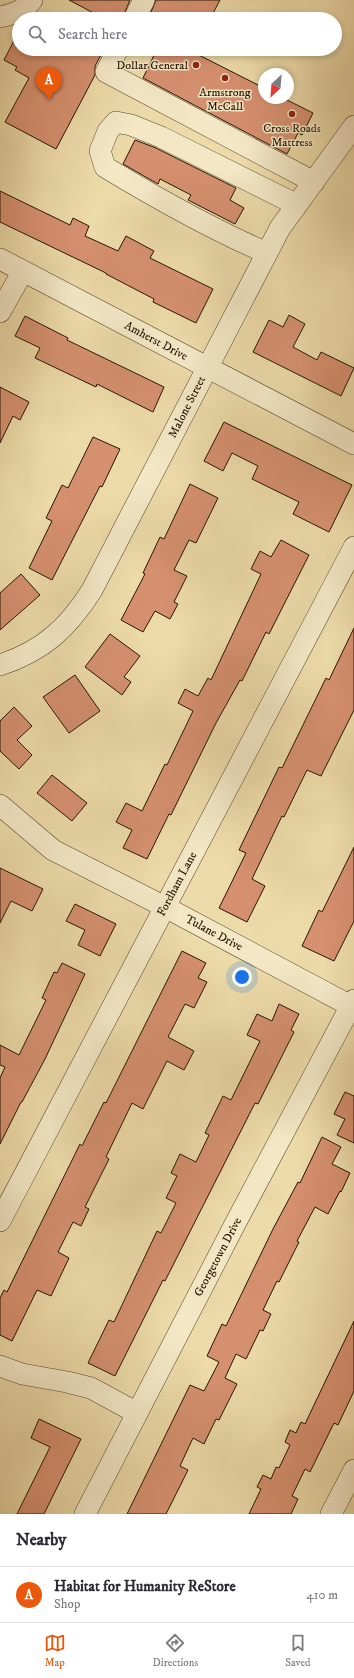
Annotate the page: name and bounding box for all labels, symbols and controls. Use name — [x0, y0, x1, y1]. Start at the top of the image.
search box — [12, 12, 342, 56]
icon: search — [26, 23, 48, 45]
text: Search here — [58, 25, 127, 44]
place label: Dollar General — [116, 58, 188, 73]
marker: Dollar General — [191, 60, 201, 70]
pin: A — [36, 67, 62, 100]
north arrow — [258, 68, 294, 104]
marker: Armstrong McCall — [220, 73, 230, 83]
place label: Armstrong McCall — [199, 85, 251, 114]
marker: Cross Roads Mattress — [287, 109, 297, 119]
place label: Cross Roads Mattress — [263, 121, 321, 150]
street label: Amherst Drive — [122, 318, 190, 364]
street label: Malone Street — [165, 373, 209, 441]
street label: Fordham Lane — [154, 849, 200, 919]
street label: Tulane Drive — [183, 912, 245, 954]
your location — [232, 967, 252, 987]
street label: Georgetown Drive — [191, 1215, 245, 1299]
text: Nearby — [16, 1529, 66, 1551]
text: Habitat for Humanity ReStore — [54, 1577, 236, 1596]
text: A — [25, 1587, 33, 1603]
text: 410 m — [306, 1587, 338, 1603]
text: Shop — [54, 1596, 80, 1612]
tab: Map — [44, 1632, 66, 1670]
tab: Directions — [153, 1632, 198, 1670]
tab: Saved — [285, 1632, 310, 1670]

